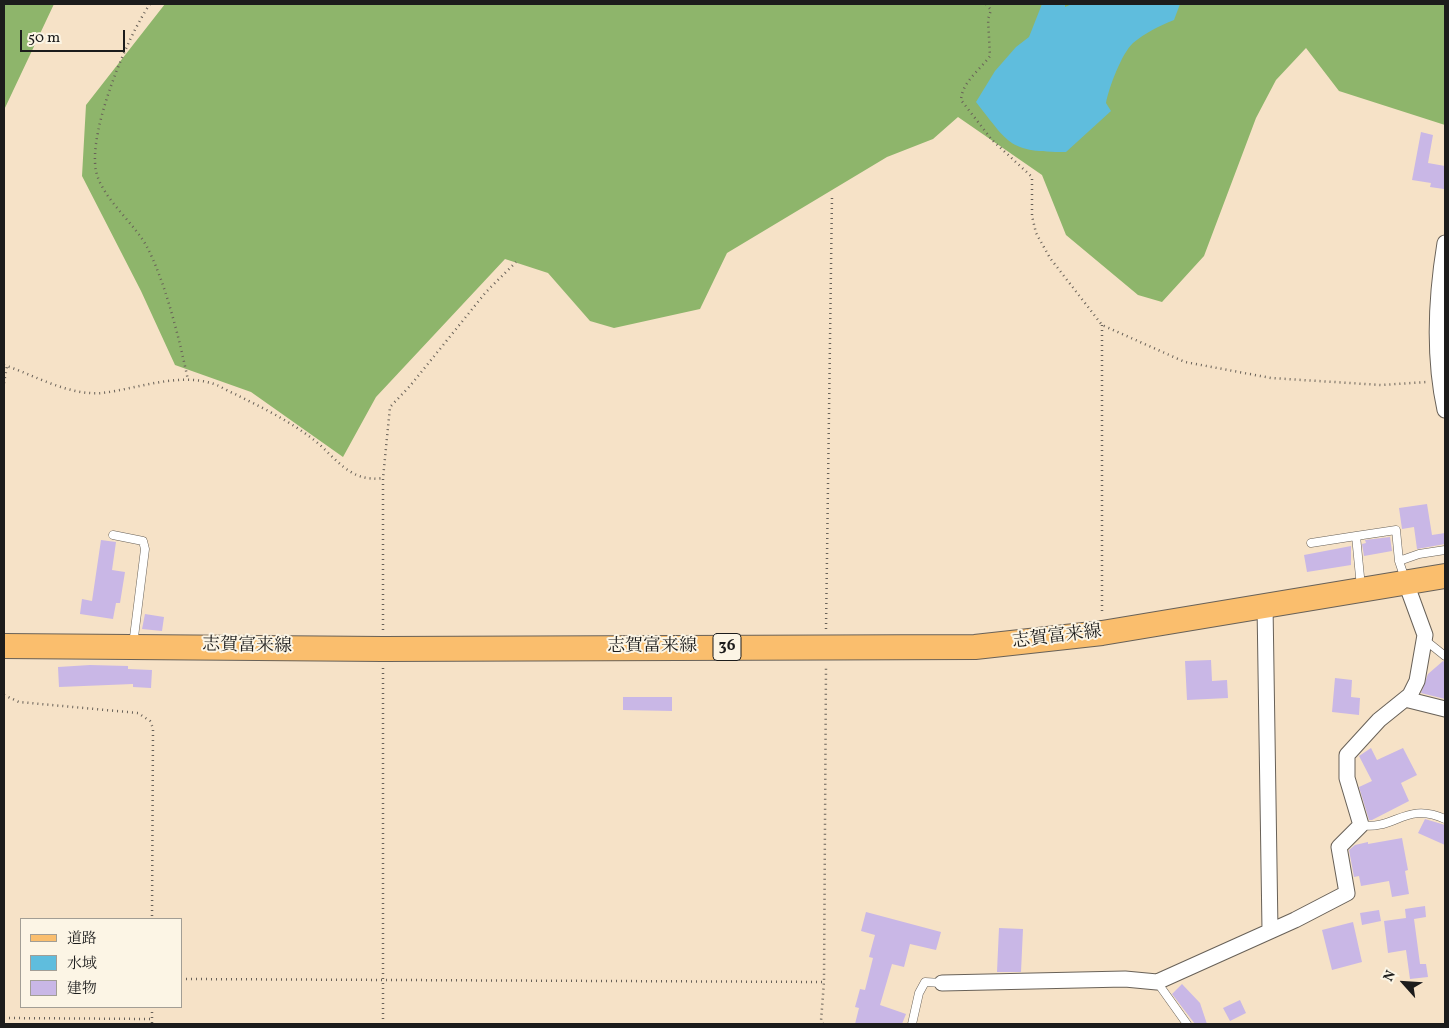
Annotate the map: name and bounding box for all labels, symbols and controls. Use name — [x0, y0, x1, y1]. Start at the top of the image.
scale bar — [22, 20, 128, 52]
text: 50 m — [28, 28, 60, 49]
street label: 志賀富来線 — [1011, 622, 1103, 654]
road number: 36 — [713, 634, 741, 660]
street label: 志賀富来線 — [202, 635, 292, 659]
street label: 志賀富来線 — [607, 637, 697, 659]
legend — [20, 918, 182, 1008]
text: 道路 — [67, 929, 97, 950]
text: 水域 — [67, 954, 97, 975]
north arrow — [1379, 958, 1429, 1008]
text: N — [1379, 967, 1401, 985]
text: 建物 — [67, 979, 97, 1000]

